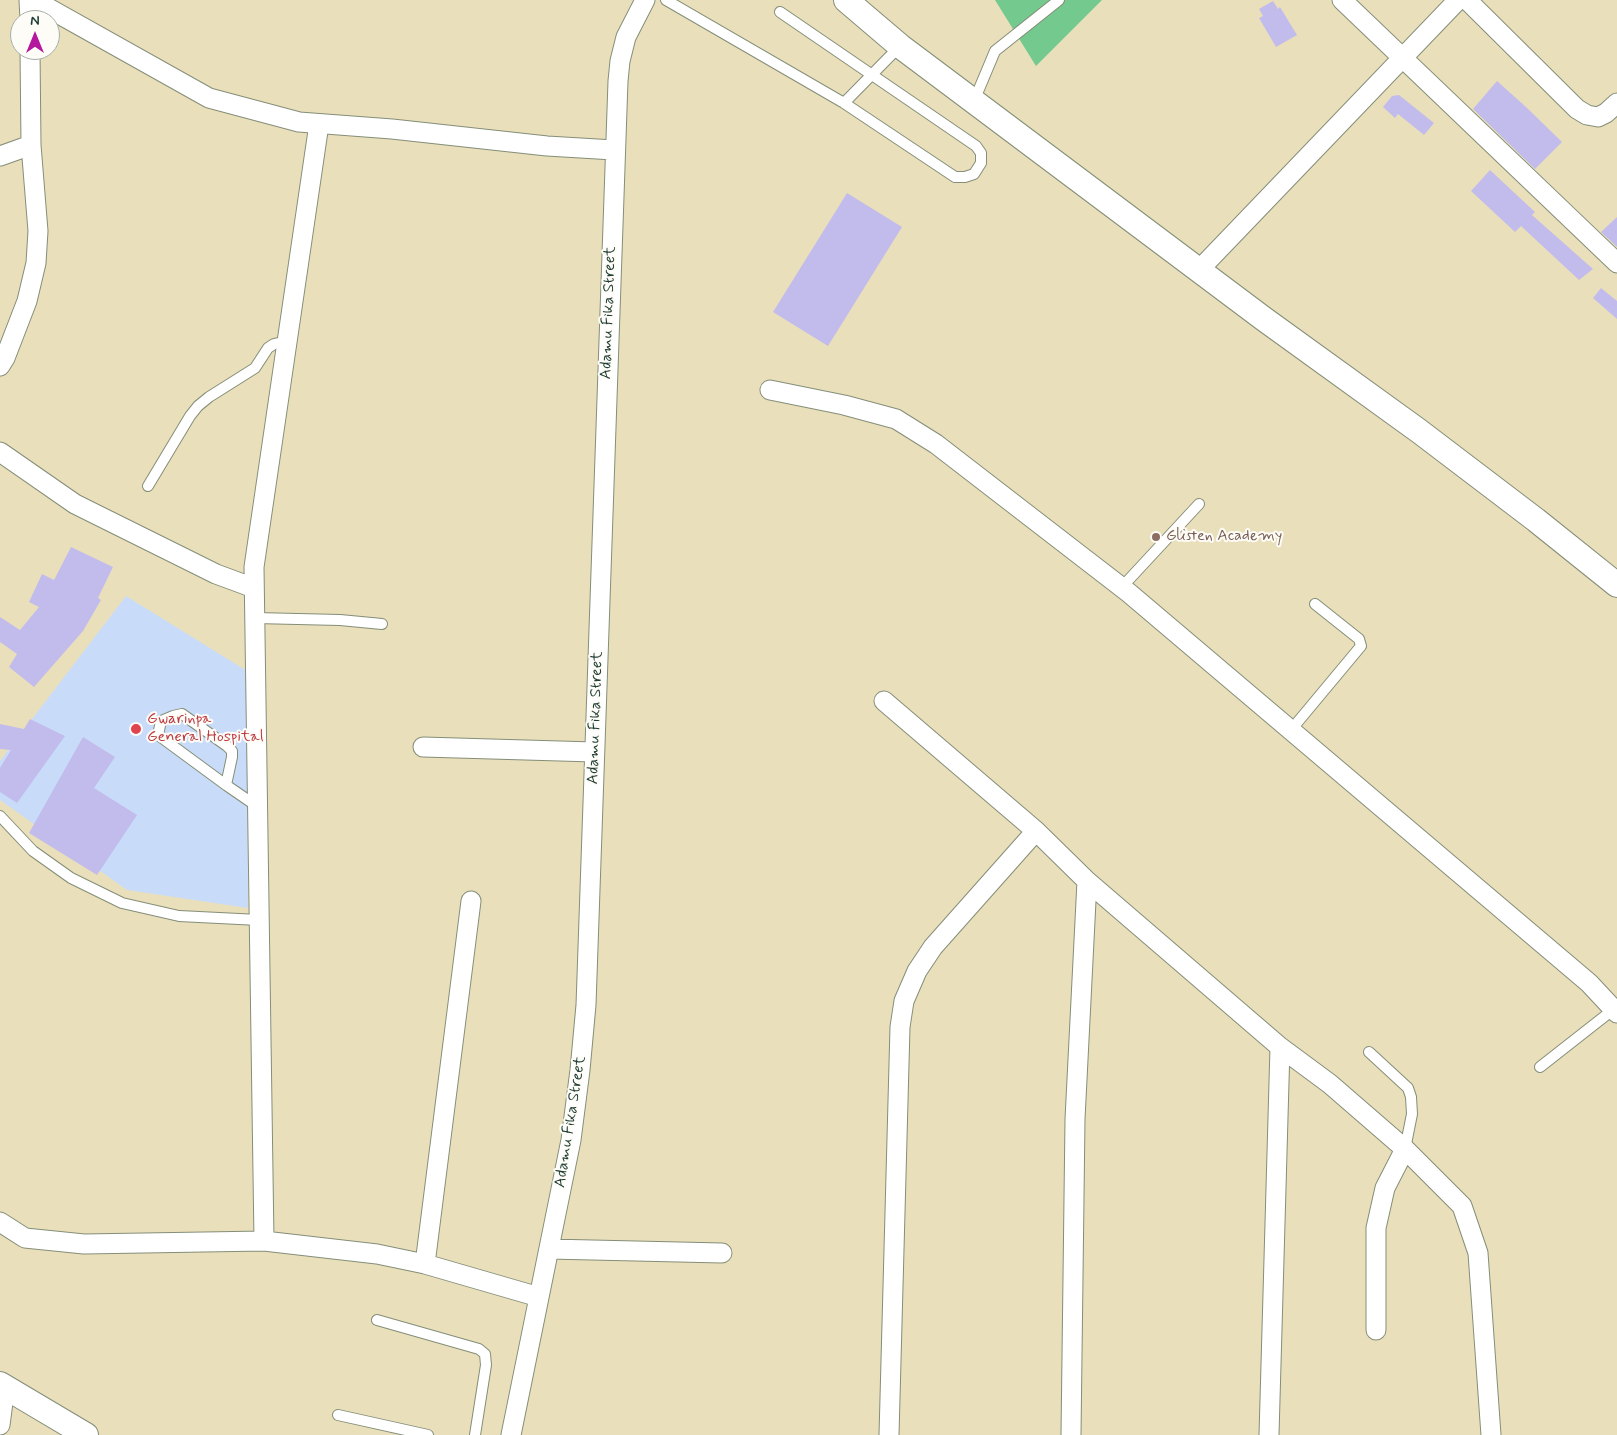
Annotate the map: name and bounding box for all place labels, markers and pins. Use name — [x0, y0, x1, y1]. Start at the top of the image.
place label: Glisten Academy — [1166, 527, 1282, 547]
marker: Glisten Academy — [1150, 531, 1162, 543]
place label: Gwarinpa General Hospital — [147, 710, 264, 748]
marker: Gwarinpa General Hospital — [129, 722, 143, 736]

